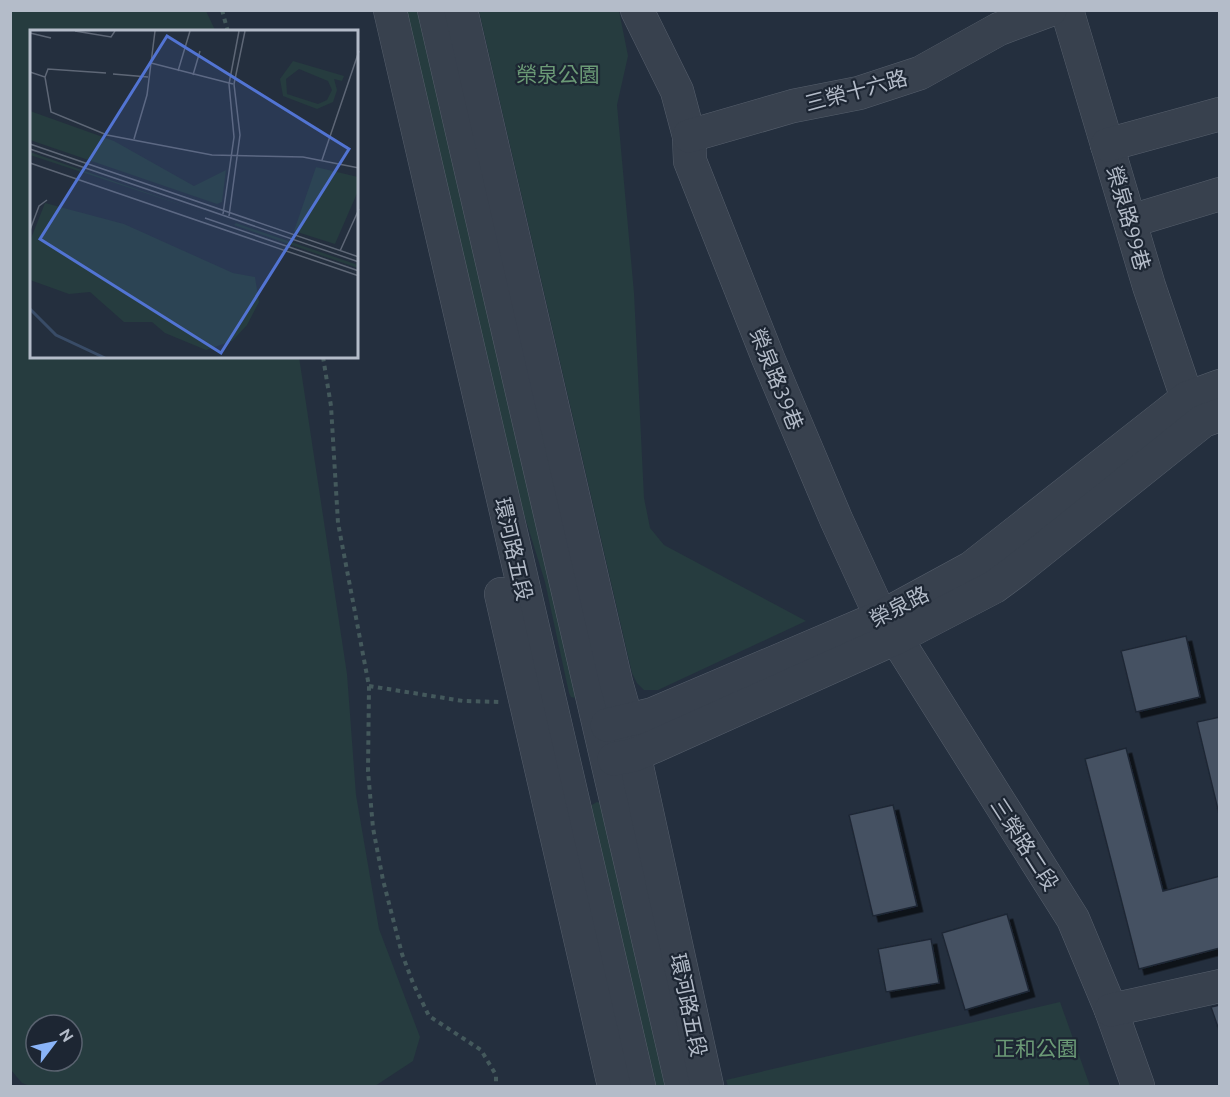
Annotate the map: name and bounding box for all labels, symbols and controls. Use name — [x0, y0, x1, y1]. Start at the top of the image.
inset map — [30, 30, 358, 358]
park label: 榮泉公園 — [516, 62, 600, 86]
street label: 三榮十六路 — [802, 65, 910, 115]
street label: 榮泉路99巷 — [1103, 163, 1155, 273]
street label: 榮泉路39巷 — [746, 325, 808, 433]
street label: 環河路五段 — [490, 495, 538, 603]
street label: 榮泉路 — [865, 581, 933, 631]
street label: 三榮路二段 — [986, 793, 1064, 895]
street label: 環河路五段 — [666, 951, 712, 1059]
north arrow — [24, 1013, 84, 1073]
text: N — [56, 1025, 78, 1045]
park label: 正和公園 — [994, 1036, 1078, 1060]

